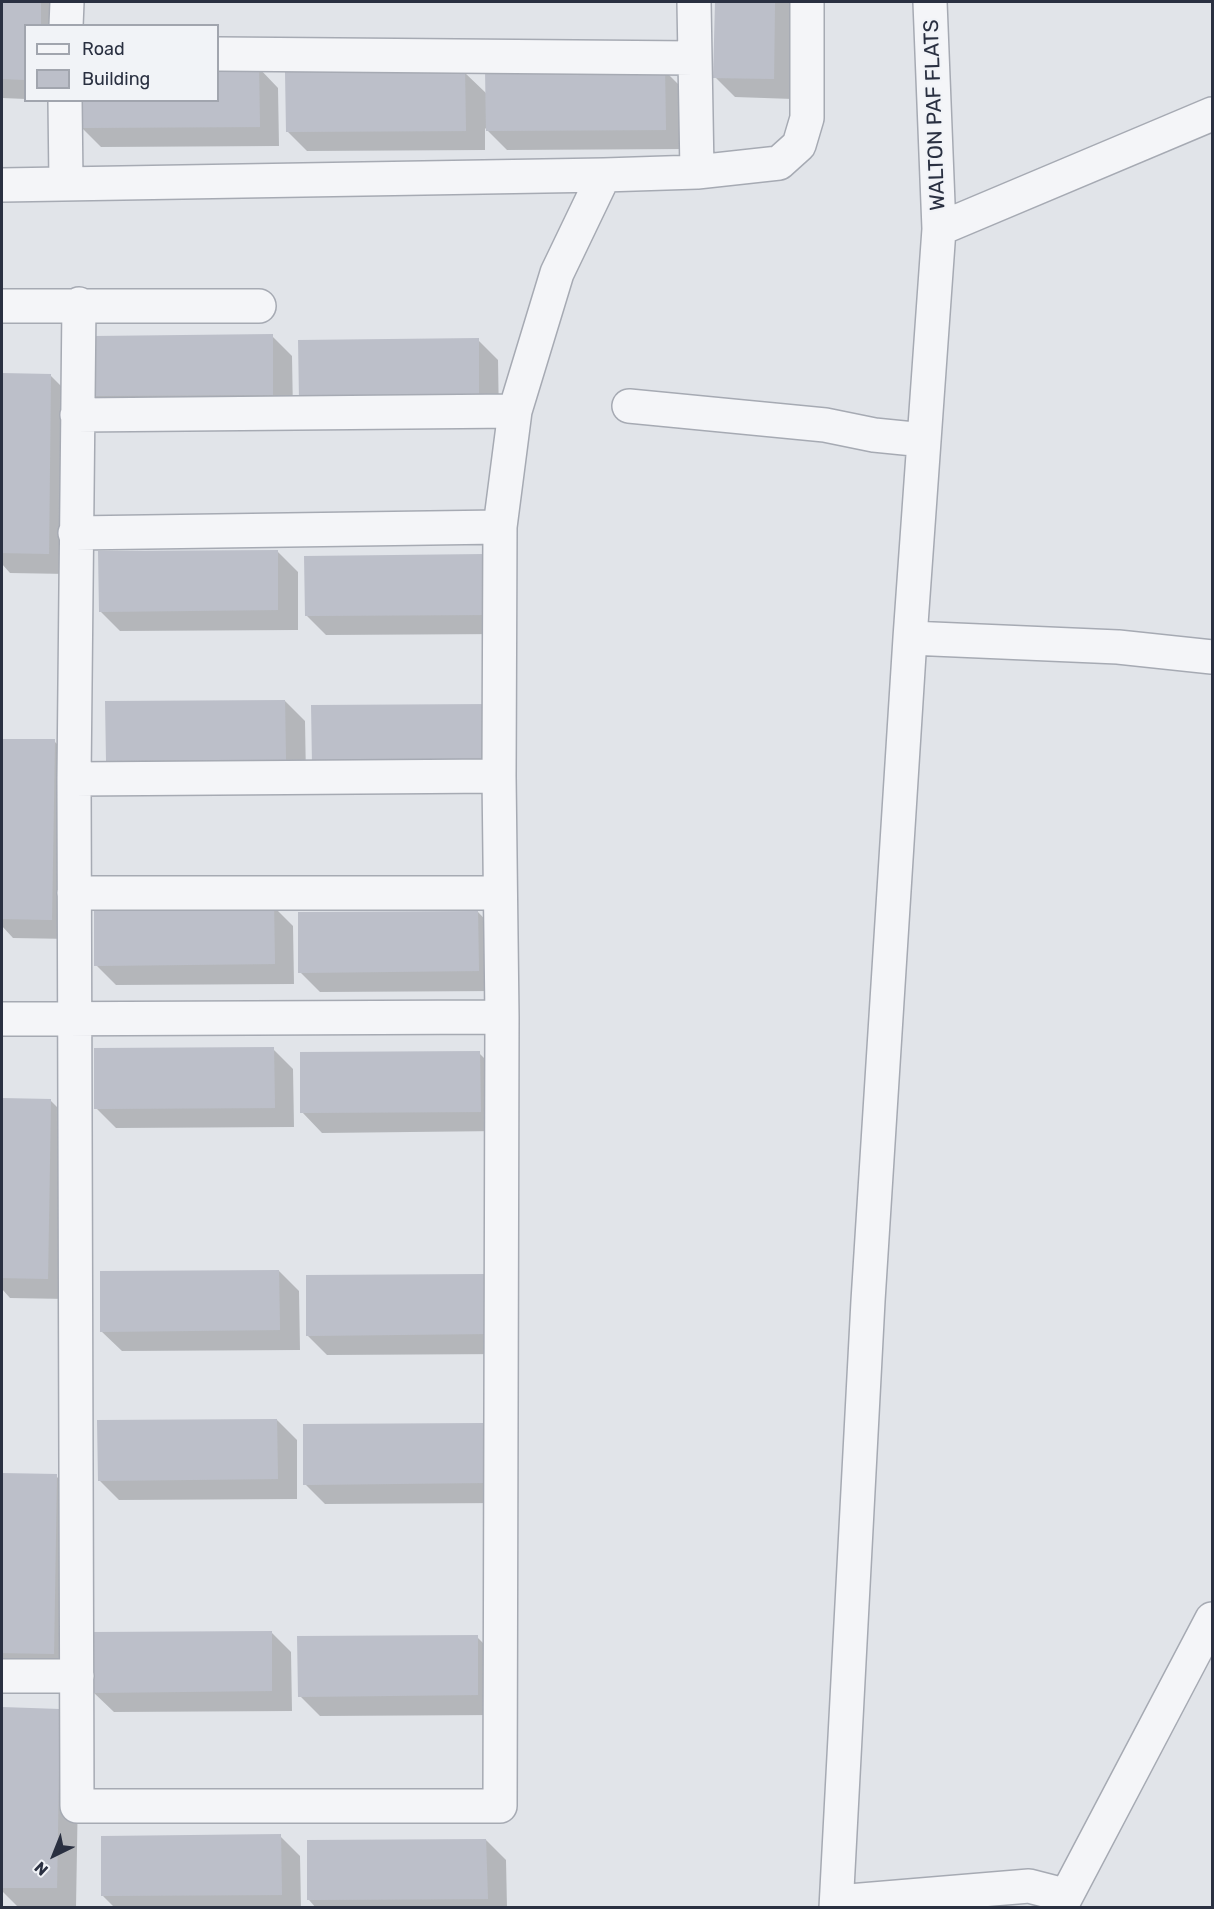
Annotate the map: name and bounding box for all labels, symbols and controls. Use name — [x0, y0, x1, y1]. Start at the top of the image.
street label: WALTON PAF FLATS — [919, 19, 951, 211]
legend — [24, 24, 219, 102]
text: Road — [82, 38, 125, 60]
text: Building — [82, 68, 150, 90]
north arrow — [24, 1825, 84, 1885]
text: N — [31, 1858, 52, 1879]

